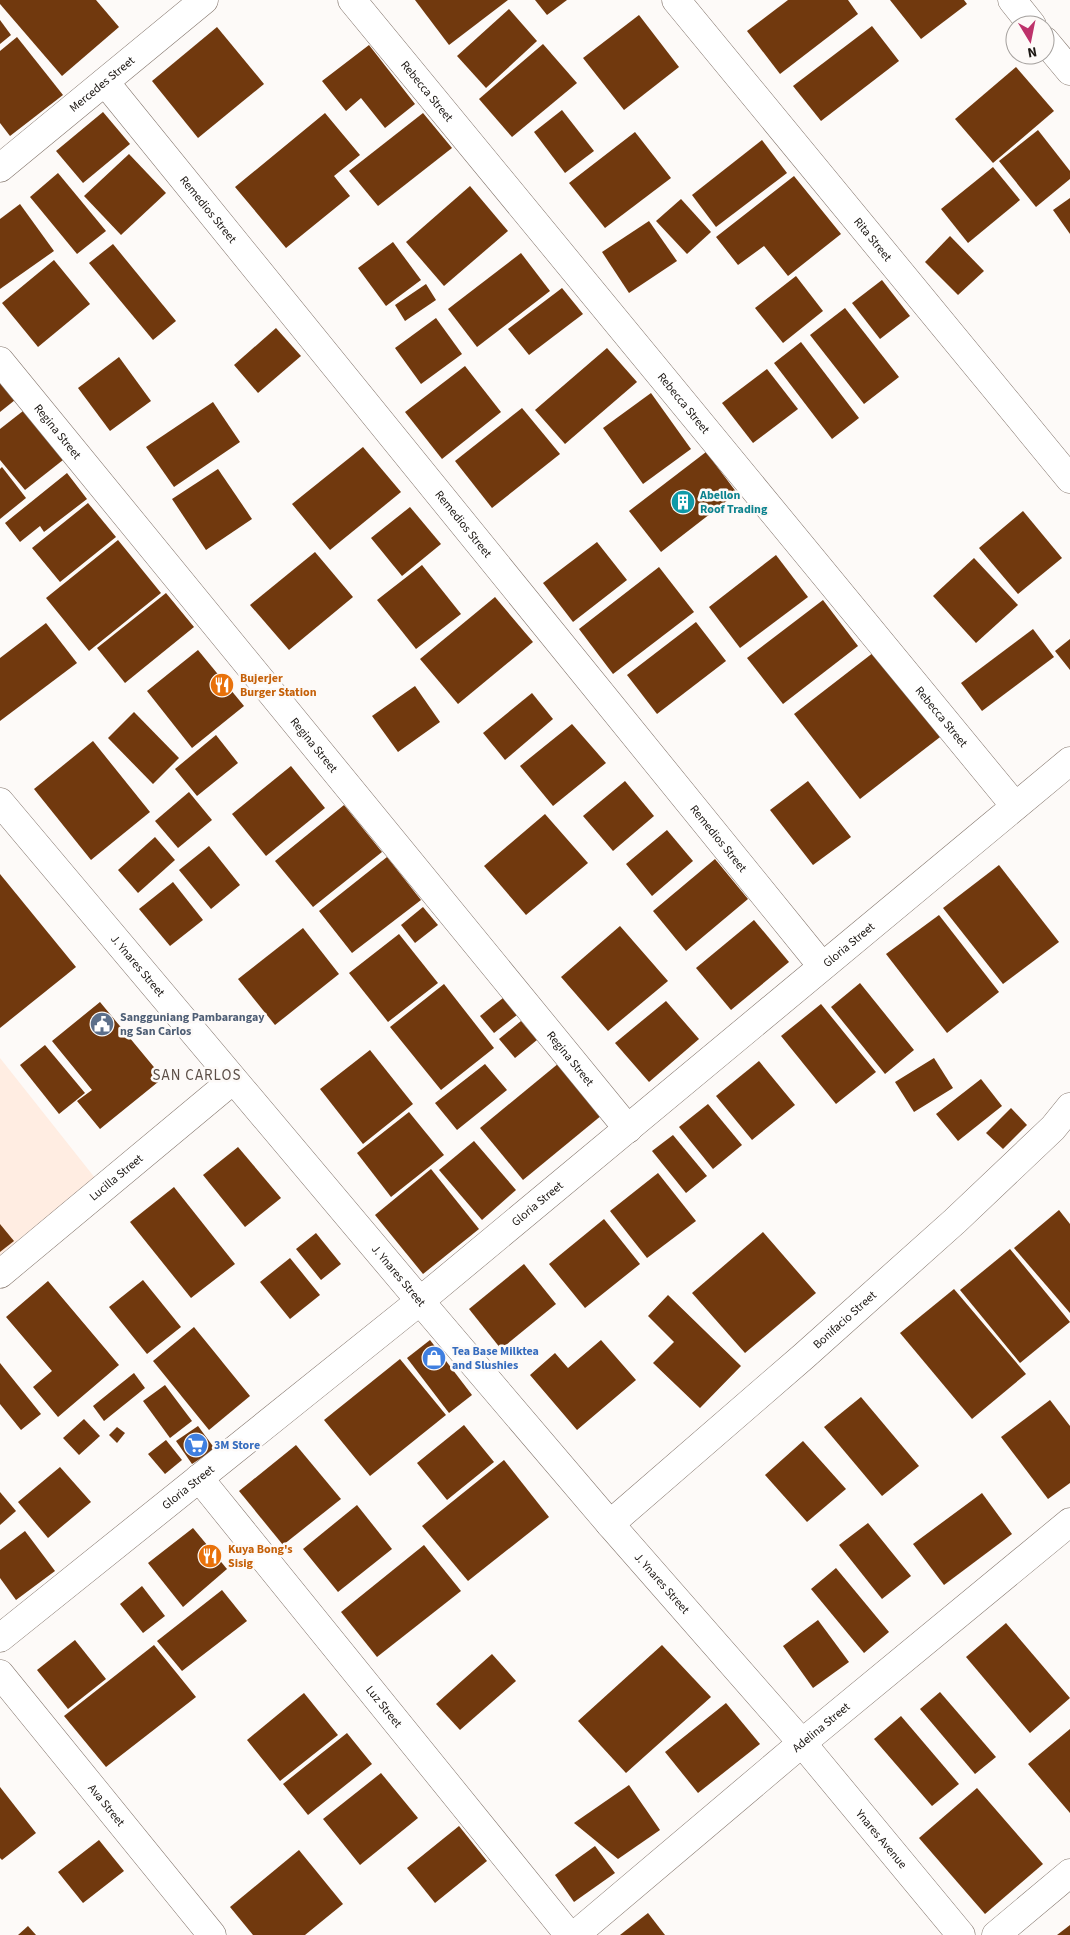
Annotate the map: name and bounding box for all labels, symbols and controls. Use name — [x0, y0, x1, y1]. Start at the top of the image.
north arrow — [1005, 15, 1055, 65]
text: N — [1026, 41, 1038, 62]
street label: Mercedes Street — [66, 52, 139, 116]
street label: Rebecca Street — [396, 57, 457, 126]
street label: Remedios Street — [175, 172, 240, 247]
street label: Rita Street — [849, 214, 896, 265]
street label: Rebecca Street — [653, 369, 713, 438]
street label: Regina Street — [30, 401, 85, 463]
street label: Remedios Street — [431, 487, 496, 562]
place label: Abellon Roof Trading — [699, 487, 768, 518]
building icon: Abellon Roof Trading — [670, 489, 696, 515]
place label: Bujerjer Burger Station — [240, 670, 317, 701]
restaurant icon: Bujerjer Burger Station — [209, 672, 235, 698]
street label: Rebecca Street — [911, 683, 971, 751]
street label: Regina Street — [286, 714, 341, 776]
street label: Remedios Street — [686, 801, 751, 876]
street label: Gloria Street — [820, 919, 879, 972]
street label: J. Ynares Street — [106, 931, 168, 1001]
place label: Sangguniang Pambarangay ng San Carlos — [120, 1009, 265, 1040]
public building icon: Sangguniang Pambarangay ng San Carlos — [89, 1011, 115, 1037]
street label: Regina Street — [542, 1028, 598, 1090]
district label: SAN CARLOS — [153, 1065, 241, 1086]
street label: Lucilla Street — [86, 1150, 147, 1205]
street label: Gloria Street — [508, 1177, 567, 1230]
street label: J. Ynares Street — [367, 1241, 429, 1311]
street label: Bonifacio Street — [809, 1287, 880, 1353]
place label: Tea Base Milktea and Slushies — [452, 1343, 539, 1374]
shop icon: Tea Base Milktea and Slushies — [421, 1345, 447, 1371]
supermarket icon: 3M Store — [183, 1432, 209, 1458]
place label: 3M Store — [214, 1437, 260, 1454]
street label: Gloria Street — [159, 1461, 218, 1514]
place label: Kuya Bong's Sisig — [228, 1541, 293, 1572]
restaurant icon: Kuya Bong's Sisig — [197, 1543, 223, 1569]
street label: J. Ynares Street — [630, 1549, 693, 1618]
street label: Luz Street — [361, 1682, 406, 1732]
street label: Adelina Street — [789, 1699, 854, 1757]
street label: Ava Street — [84, 1781, 129, 1830]
street label: Ynares Avenue — [851, 1805, 911, 1873]

